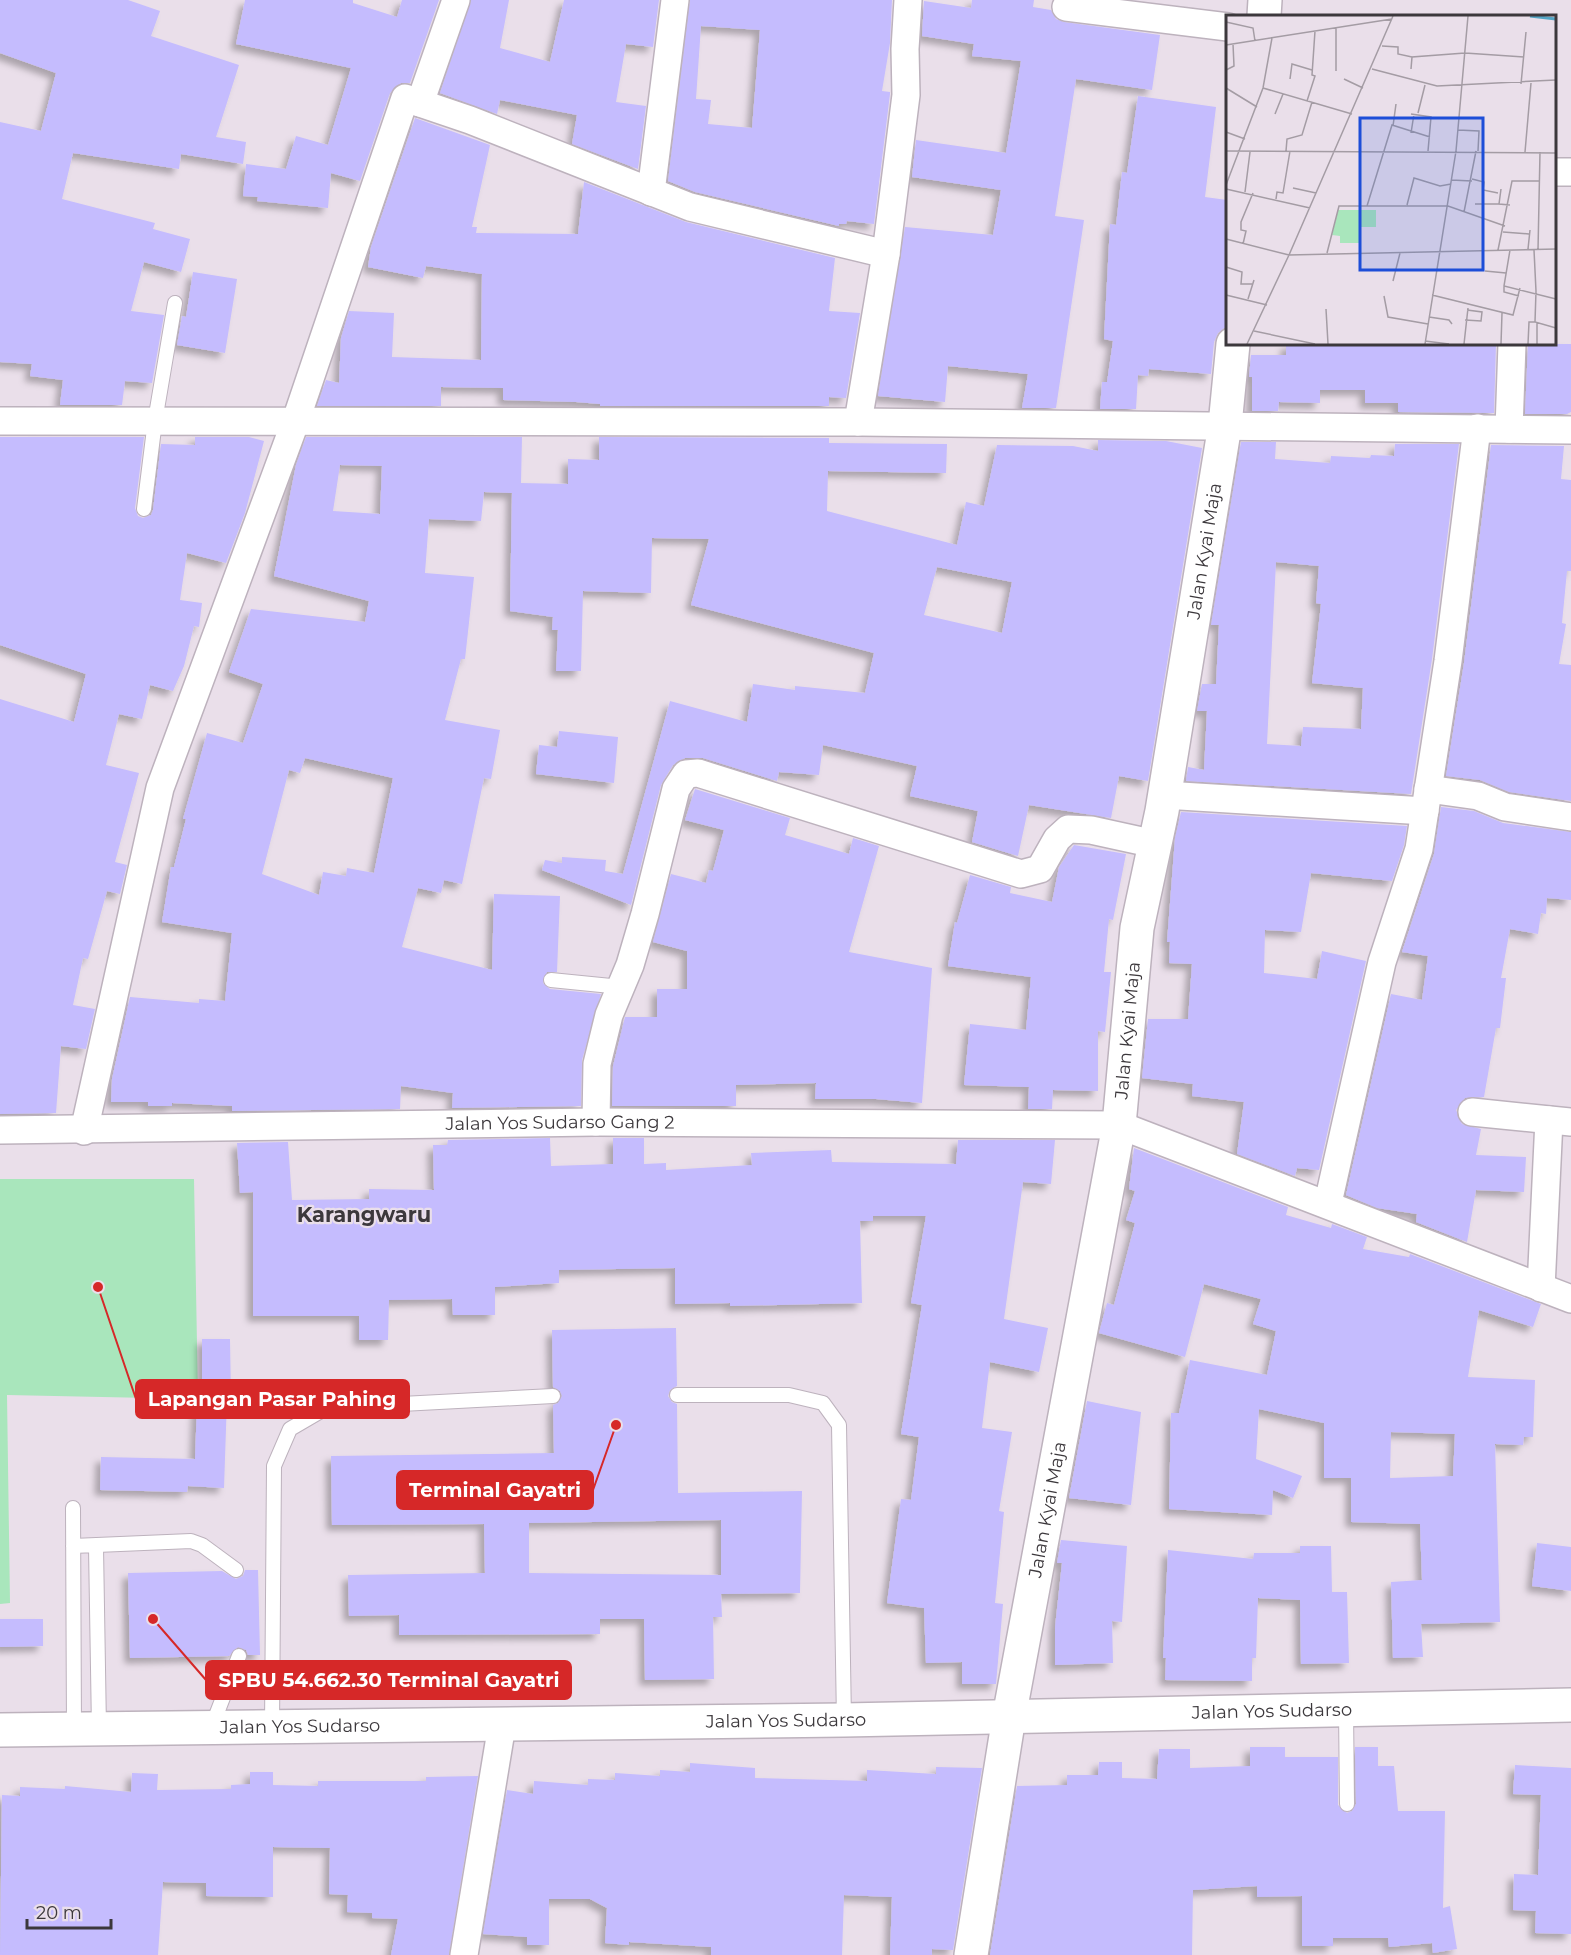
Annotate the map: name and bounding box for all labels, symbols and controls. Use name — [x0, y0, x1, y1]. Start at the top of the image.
inset map — [1226, 15, 1556, 345]
street label: Jalan Kyai Maja — [1182, 481, 1226, 622]
street label: Jalan Kyai Maja — [1110, 961, 1145, 1101]
street label: Jalan Yos Sudarso Gang 2 — [444, 1111, 675, 1135]
district label: Karangwaru — [297, 1202, 431, 1227]
callout: Lapangan Pasar Pahing — [136, 1380, 409, 1418]
text: Lapangan Pasar Pahing — [148, 1387, 396, 1411]
street label: Jalan Kyai Maja — [1024, 1440, 1071, 1580]
callout: Terminal Gayatri — [397, 1471, 593, 1509]
text: Terminal Gayatri — [409, 1478, 581, 1502]
callout: SPBU 54.662.30 Terminal Gayatri — [206, 1661, 571, 1699]
text: SPBU 54.662.30 Terminal Gayatri — [219, 1668, 559, 1692]
street label: Jalan Yos Sudarso — [1190, 1699, 1352, 1724]
street label: Jalan Yos Sudarso — [705, 1709, 866, 1733]
street label: Jalan Yos Sudarso — [219, 1714, 380, 1738]
scale bar — [27, 1892, 111, 1930]
text: 20 m — [36, 1902, 82, 1924]

